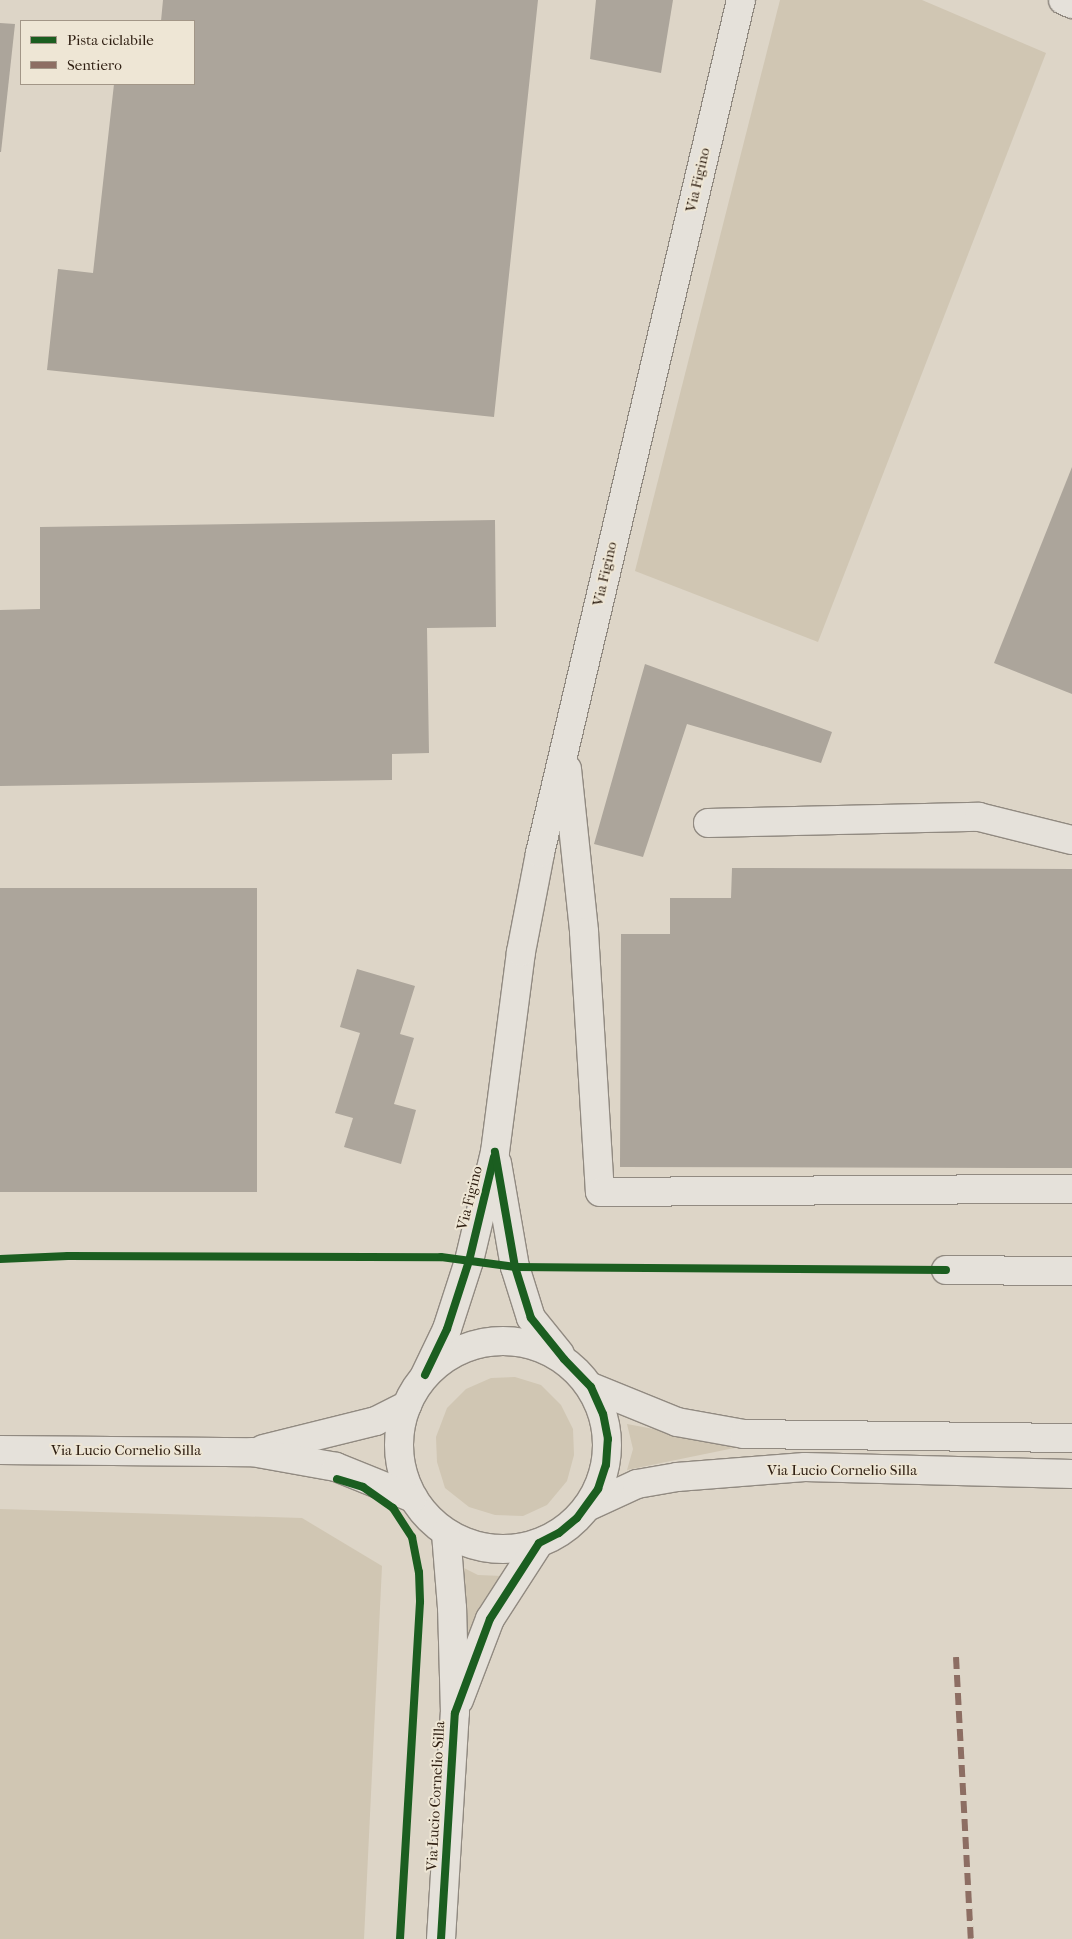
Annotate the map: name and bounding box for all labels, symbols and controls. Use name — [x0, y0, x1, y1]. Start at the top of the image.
legend — [20, 20, 195, 85]
text: Pista ciclabile — [67, 31, 154, 49]
text: Sentiero — [67, 56, 122, 74]
street label: Via Figino — [682, 146, 714, 214]
street label: Via Figino — [589, 540, 621, 608]
street label: Via Figino — [453, 1164, 487, 1232]
street label: Via Lucio Cornelio Silla — [51, 1442, 201, 1460]
street label: Via Lucio Cornelio Silla — [767, 1462, 917, 1480]
street label: Via Lucio Cornelio Silla — [423, 1721, 449, 1871]

